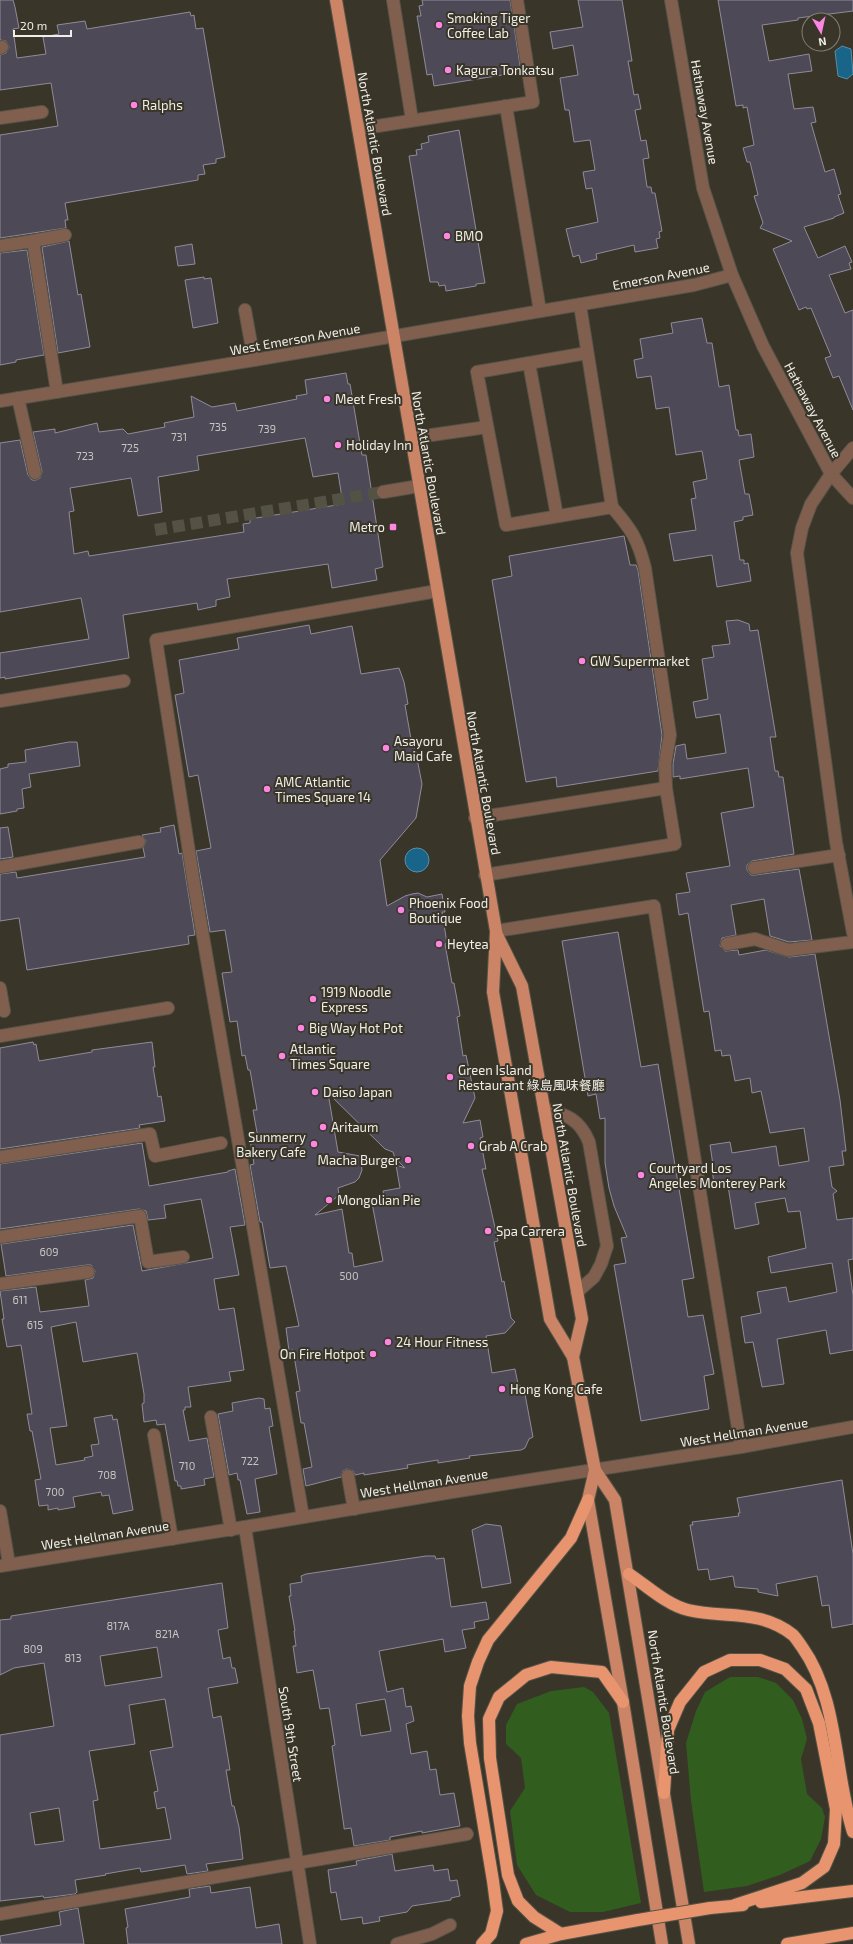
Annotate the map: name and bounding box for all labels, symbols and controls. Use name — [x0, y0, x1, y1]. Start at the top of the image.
place label: Smoking Tiger Coffee Lab — [447, 10, 531, 41]
scale bar — [14, 12, 71, 38]
north arrow — [801, 12, 841, 52]
text: 20 m — [20, 18, 47, 32]
marker: Smoking Tiger Coffee Lab — [434, 20, 444, 30]
text: N — [818, 35, 828, 49]
street label: Hathaway Avenue — [688, 58, 722, 166]
place label: Kagura Tonkatsu — [456, 62, 554, 78]
marker: Kagura Tonkatsu — [443, 65, 453, 75]
street label: North Atlantic Boulevard — [354, 71, 396, 217]
place label: Ralphs — [142, 97, 183, 113]
marker: Ralphs — [129, 100, 139, 110]
place label: BMO — [455, 228, 483, 244]
marker: BMO — [442, 231, 452, 241]
street label: Emerson Avenue — [611, 259, 711, 293]
street label: West Emerson Avenue — [229, 320, 361, 358]
street label: Hathaway Avenue — [781, 359, 845, 461]
street label: North Atlantic Boulevard — [408, 390, 450, 536]
place label: Meet Fresh — [335, 391, 401, 407]
marker: Meet Fresh — [322, 394, 332, 404]
house number: 735 — [209, 420, 227, 433]
house number: 739 — [258, 422, 276, 435]
house number: 731 — [171, 430, 187, 443]
place label: Holiday Inn — [346, 437, 412, 453]
marker: Holiday Inn — [333, 440, 343, 450]
house number: 725 — [121, 441, 139, 454]
house number: 723 — [76, 449, 94, 462]
place label: Metro — [349, 519, 385, 535]
marker: Metro — [388, 522, 398, 532]
place label: GW Supermarket — [590, 653, 690, 669]
marker: GW Supermarket — [577, 656, 587, 666]
street label: North Atlantic Boulevard — [463, 710, 505, 856]
place label: Asayoru Maid Cafe — [394, 733, 452, 764]
marker: Asayoru Maid Cafe — [381, 743, 391, 753]
place label: AMC Atlantic Times Square 14 — [275, 774, 371, 805]
marker: AMC Atlantic Times Square 14 — [262, 784, 272, 794]
place label: Phoenix Food Boutique — [409, 895, 488, 926]
marker: Phoenix Food Boutique — [396, 905, 406, 915]
place label: Heytea — [447, 936, 489, 952]
marker: Heytea — [434, 939, 444, 949]
place label: 1919 Noodle Express — [321, 984, 391, 1015]
marker: 1919 Noodle Express — [308, 994, 318, 1004]
place label: Big Way Hot Pot — [309, 1020, 403, 1036]
marker: Big Way Hot Pot — [296, 1023, 306, 1033]
place label: Atlantic Times Square — [290, 1041, 370, 1072]
marker: Atlantic Times Square — [277, 1051, 287, 1061]
place label: Green Island Restaurant 綠島風味餐廳 — [458, 1062, 605, 1093]
marker: Green Island Restaurant 綠島風味餐廳 — [445, 1072, 455, 1082]
place label: Daiso Japan — [323, 1084, 392, 1100]
marker: Daiso Japan — [310, 1087, 320, 1097]
street label: North Atlantic Boulevard — [549, 1102, 591, 1248]
place label: Aritaum — [331, 1119, 378, 1135]
marker: Aritaum — [318, 1122, 328, 1132]
place label: Sunmerry Bakery Cafe — [236, 1129, 306, 1160]
place label: Grab A Crab — [479, 1138, 547, 1154]
marker: Sunmerry Bakery Cafe — [309, 1139, 319, 1149]
marker: Grab A Crab — [466, 1141, 476, 1151]
place label: Macha Burger — [317, 1152, 400, 1168]
marker: Macha Burger — [403, 1155, 413, 1165]
place label: Courtyard Los Angeles Monterey Park — [649, 1160, 786, 1191]
marker: Courtyard Los Angeles Monterey Park — [636, 1170, 646, 1180]
place label: Mongolian Pie — [337, 1192, 420, 1208]
marker: Mongolian Pie — [324, 1195, 334, 1205]
place label: Spa Carrera — [496, 1223, 565, 1239]
marker: Spa Carrera — [483, 1226, 493, 1236]
house number: 609 — [39, 1245, 59, 1258]
house number: 500 — [339, 1269, 359, 1282]
house number: 611 — [12, 1293, 28, 1306]
house number: 615 — [27, 1318, 43, 1331]
place label: 24 Hour Fitness — [396, 1334, 488, 1350]
marker: 24 Hour Fitness — [383, 1337, 393, 1347]
place label: On Fire Hotpot — [280, 1346, 365, 1362]
marker: On Fire Hotpot — [368, 1349, 378, 1359]
place label: Hong Kong Cafe — [510, 1381, 603, 1397]
marker: Hong Kong Cafe — [497, 1384, 507, 1394]
street label: West Hellman Avenue — [679, 1414, 809, 1450]
house number: 722 — [241, 1454, 259, 1467]
house number: 710 — [179, 1459, 195, 1472]
street label: West Hellman Avenue — [359, 1465, 489, 1501]
house number: 708 — [98, 1468, 116, 1481]
house number: 700 — [46, 1485, 64, 1498]
street label: West Hellman Avenue — [40, 1517, 170, 1553]
house number: 817A — [106, 1619, 130, 1632]
house number: 821A — [155, 1627, 179, 1640]
street label: North Atlantic Boulevard — [645, 1629, 683, 1775]
house number: 809 — [23, 1642, 43, 1655]
house number: 813 — [64, 1651, 82, 1664]
street label: South 9th Street — [276, 1685, 306, 1783]

